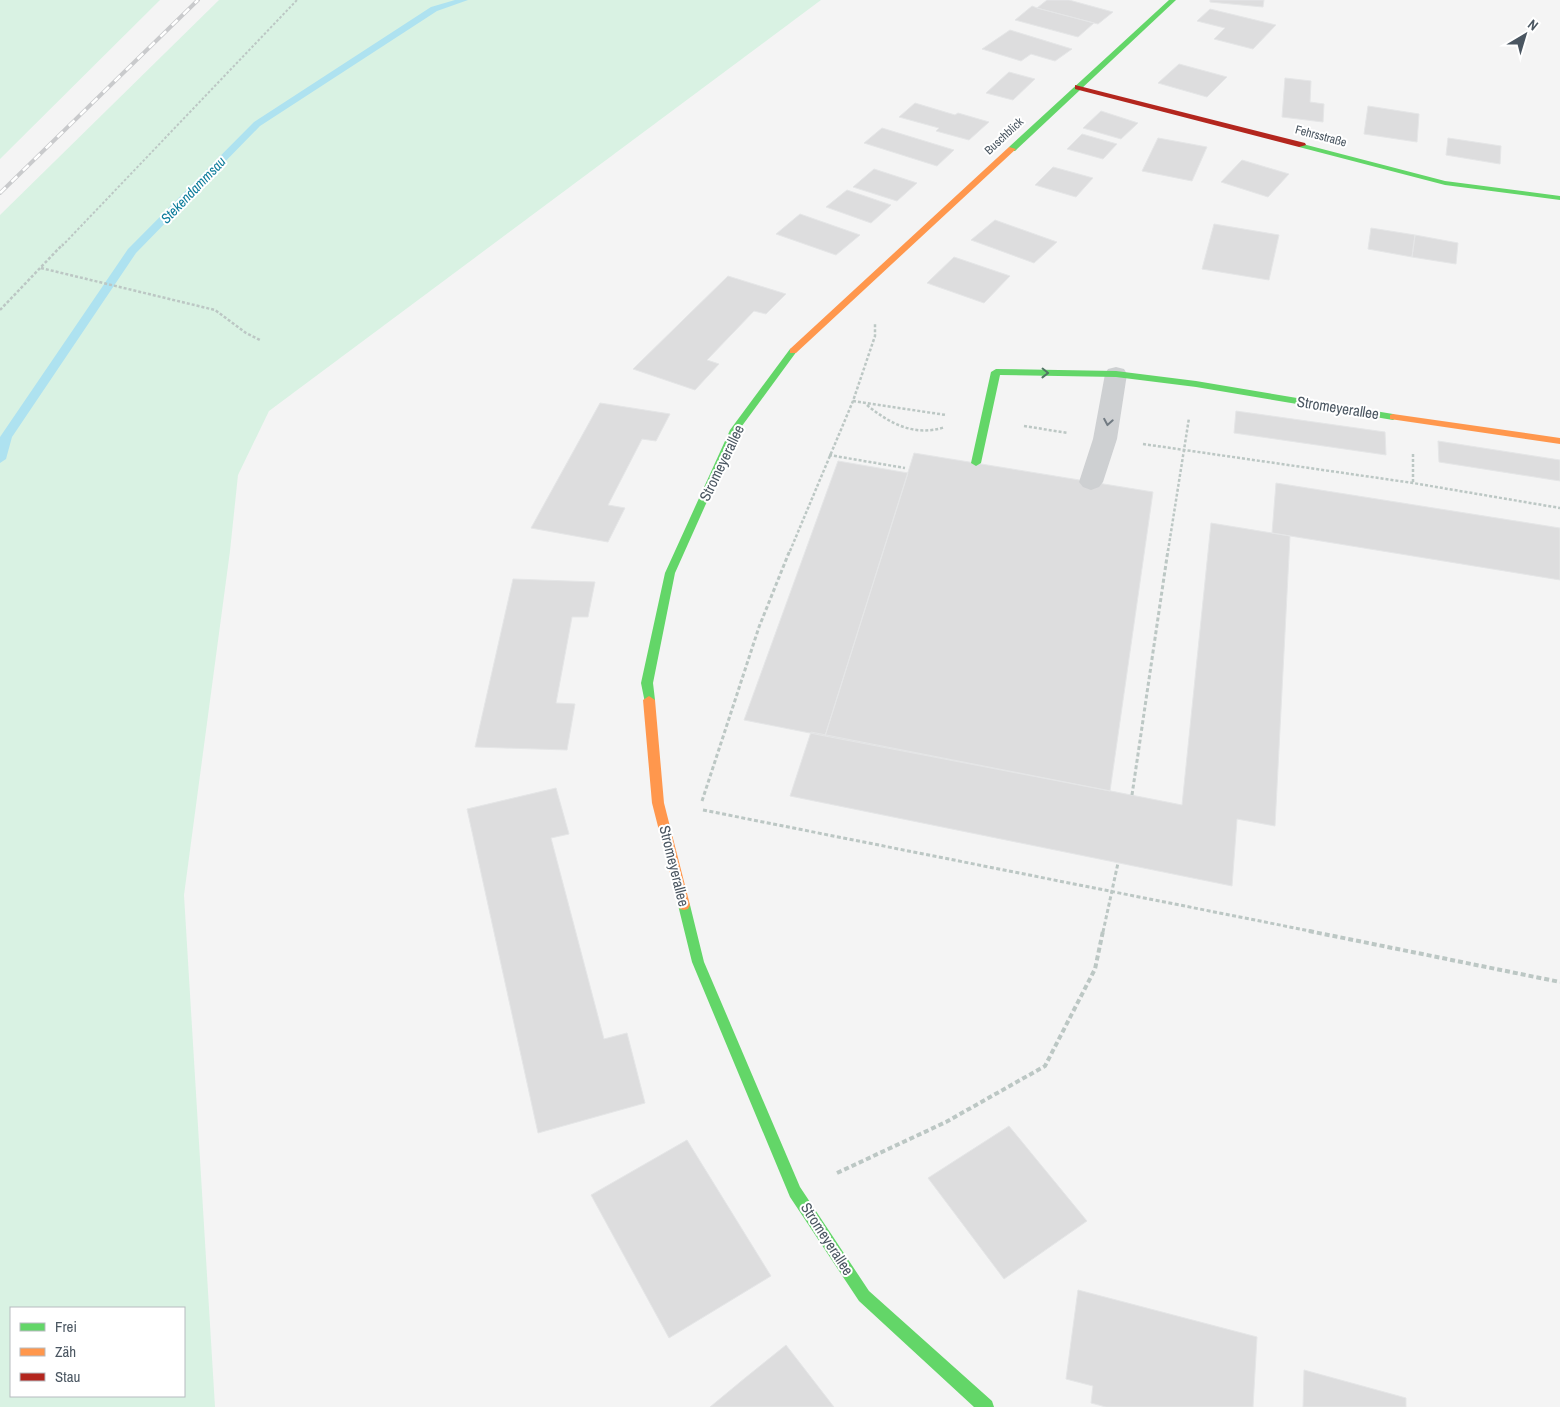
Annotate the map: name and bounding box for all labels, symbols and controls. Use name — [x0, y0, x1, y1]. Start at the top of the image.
north arrow — [1500, 10, 1550, 60]
text: N — [1524, 15, 1542, 34]
street label: Buschblick — [981, 114, 1027, 158]
street label: Fehrsstraße — [1294, 121, 1348, 151]
water label: Stekendammsau — [157, 152, 230, 227]
one-way arrow — [1042, 368, 1049, 378]
street label: Stromeyerallee — [1296, 391, 1381, 424]
one-way arrow — [1103, 417, 1113, 426]
street label: Stromeyerallee — [694, 421, 749, 505]
street label: Stromeyerallee — [654, 823, 695, 909]
street label: Stromeyerallee — [796, 1198, 859, 1279]
legend — [10, 1307, 185, 1397]
text: Frei — [55, 1316, 77, 1337]
text: Zäh — [55, 1341, 76, 1362]
text: Stau — [55, 1366, 80, 1387]

